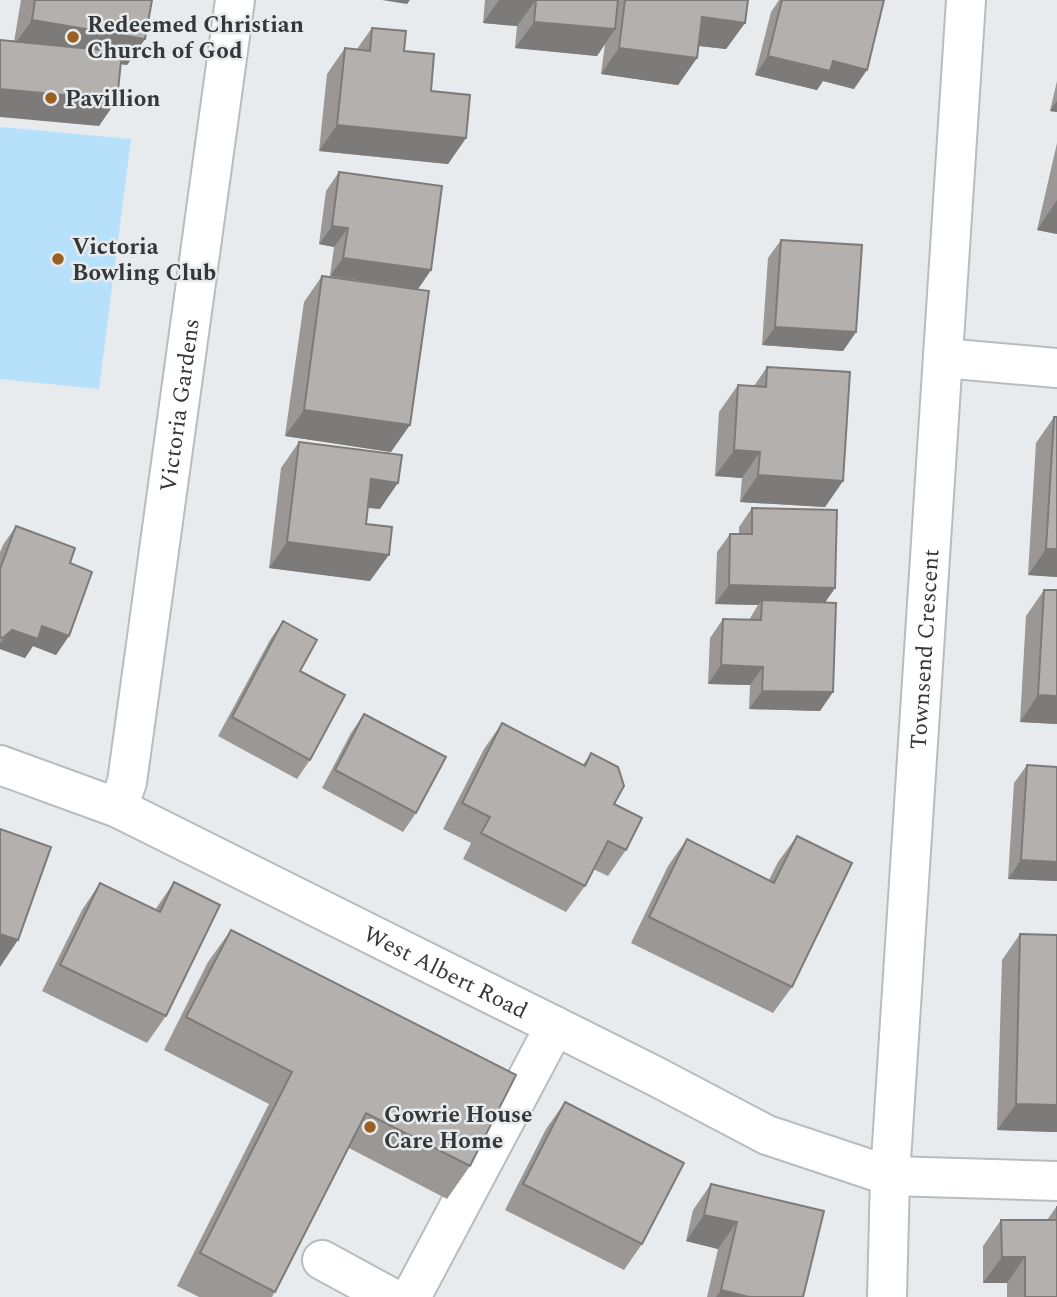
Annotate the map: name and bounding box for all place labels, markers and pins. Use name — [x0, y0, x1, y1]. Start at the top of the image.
place label: Redeemed Christian Church of God — [87, 8, 304, 69]
marker: Redeemed Christian Church of God — [65, 29, 81, 45]
place label: Pavillion — [65, 82, 160, 117]
marker: Pavillion — [43, 90, 59, 106]
place label: Victoria Bowling Club — [72, 230, 216, 291]
marker: Victoria Bowling Club — [50, 251, 66, 267]
place label: Gowrie House Care Home — [384, 1098, 532, 1159]
marker: Gowrie House Care Home — [362, 1119, 378, 1135]

